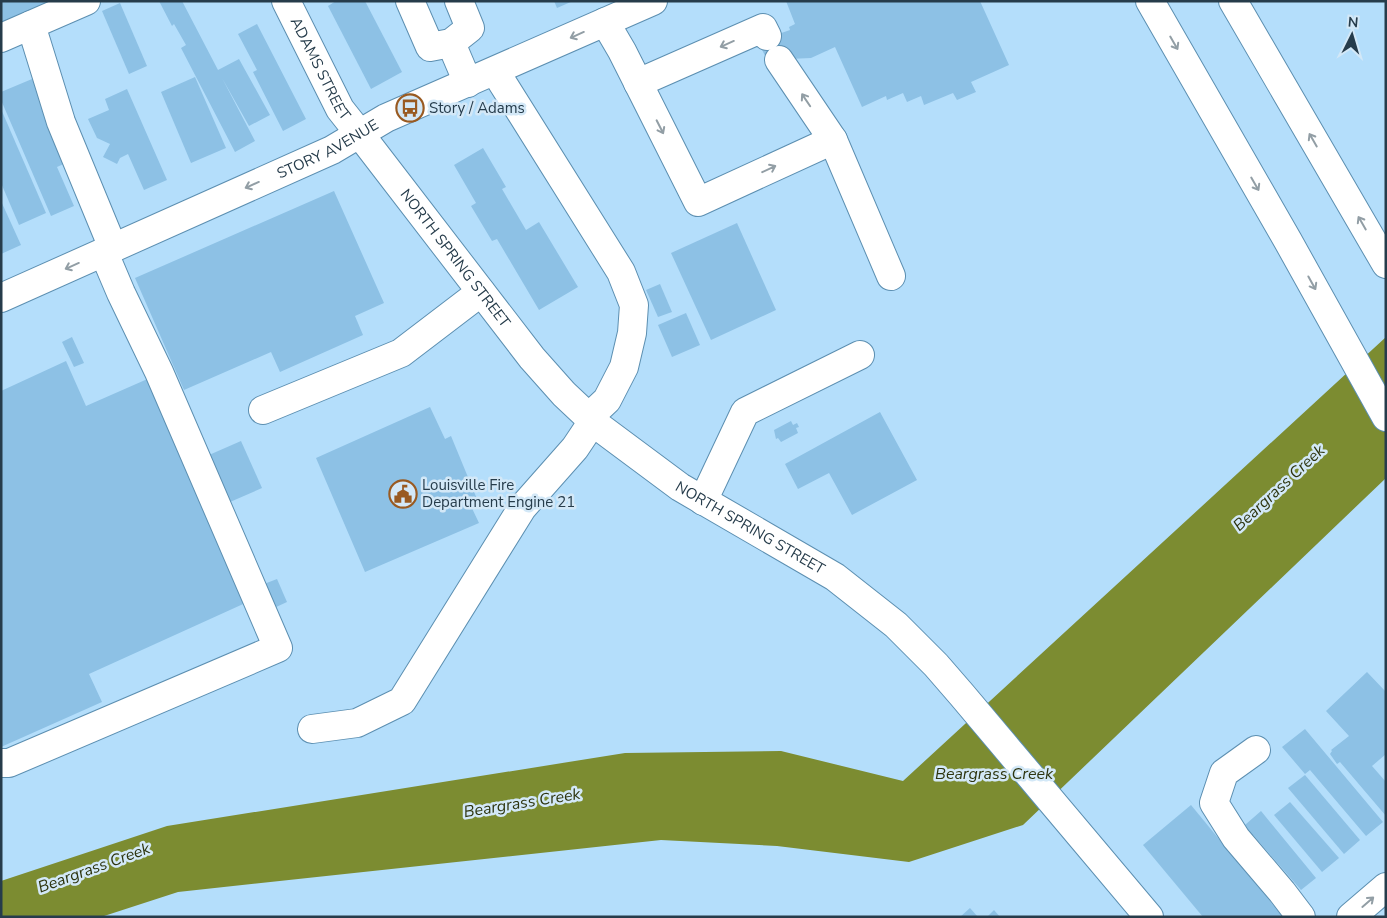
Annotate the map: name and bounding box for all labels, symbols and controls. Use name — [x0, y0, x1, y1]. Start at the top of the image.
north arrow — [1327, 10, 1377, 60]
text: N — [1347, 13, 1359, 32]
street label: ADAMS STREET — [286, 14, 355, 124]
one-way arrow — [570, 30, 585, 40]
one-way arrow — [1170, 36, 1180, 50]
one-way arrow — [720, 39, 735, 49]
bus stop icon: Story / Adams — [395, 93, 425, 123]
one-way arrow — [801, 93, 811, 107]
place label: Story / Adams — [429, 98, 525, 118]
street label: STORY AVENUE — [274, 115, 382, 183]
one-way arrow — [656, 119, 665, 134]
one-way arrow — [1308, 133, 1318, 147]
one-way arrow — [761, 164, 776, 174]
one-way arrow — [1251, 177, 1261, 191]
one-way arrow — [245, 181, 260, 191]
street label: NORTH SPRING STREET — [396, 185, 515, 332]
one-way arrow — [1357, 216, 1366, 231]
one-way arrow — [65, 262, 80, 272]
one-way arrow — [1307, 276, 1317, 291]
water label: Beargrass Creek — [1228, 439, 1330, 536]
place label: Louisville Fire Department Engine 21 — [422, 475, 575, 512]
street label: NORTH SPRING STREET — [672, 477, 829, 579]
public building icon: Louisville Fire Department Engine 21 — [388, 479, 418, 509]
water label: Beargrass Creek — [935, 763, 1054, 785]
water label: Beargrass Creek — [462, 783, 583, 823]
water label: Beargrass Creek — [35, 837, 154, 898]
one-way arrow — [1362, 896, 1375, 907]

